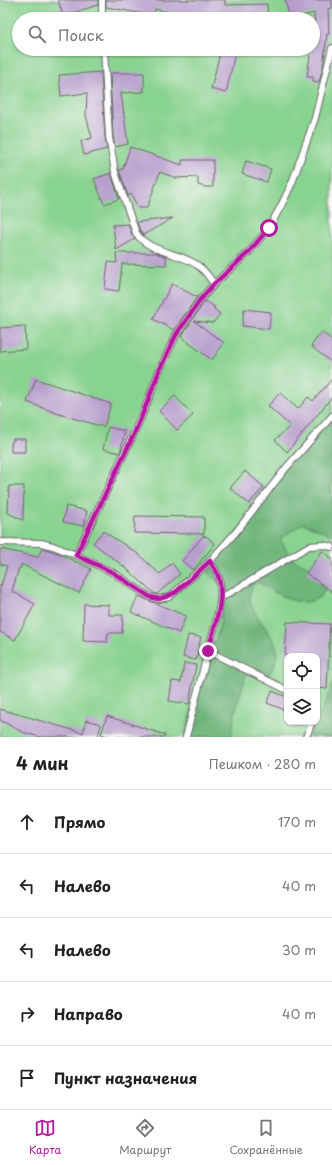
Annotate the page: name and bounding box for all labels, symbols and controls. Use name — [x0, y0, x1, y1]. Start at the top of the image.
search box — [12, 12, 320, 56]
icon: search — [26, 23, 48, 45]
text: Поиск — [58, 23, 104, 46]
route start — [260, 219, 278, 237]
route end — [199, 642, 217, 660]
map controls — [284, 653, 320, 725]
button: locate — [284, 653, 320, 689]
button: layers — [284, 689, 320, 725]
text: 4 мин — [16, 750, 69, 776]
text: Пешком · 280 m — [209, 754, 316, 773]
text: Прямо — [54, 810, 105, 833]
icon: ahead — [16, 811, 38, 833]
text: 170 m — [278, 812, 316, 831]
text: Налево — [54, 874, 111, 897]
icon: left — [16, 875, 38, 897]
text: 40 m — [282, 876, 316, 895]
text: Налево — [54, 938, 111, 961]
icon: left — [16, 939, 38, 961]
text: 30 m — [282, 940, 316, 959]
text: Направо — [54, 1002, 123, 1025]
icon: right — [16, 1003, 38, 1025]
text: 40 m — [282, 1004, 316, 1023]
text: Пункт назначения — [54, 1066, 197, 1089]
icon: arrive — [16, 1067, 38, 1089]
tab: Карта — [29, 1117, 61, 1158]
tab: Маршрут — [119, 1117, 171, 1158]
tab: Сохранённые — [229, 1117, 303, 1158]

